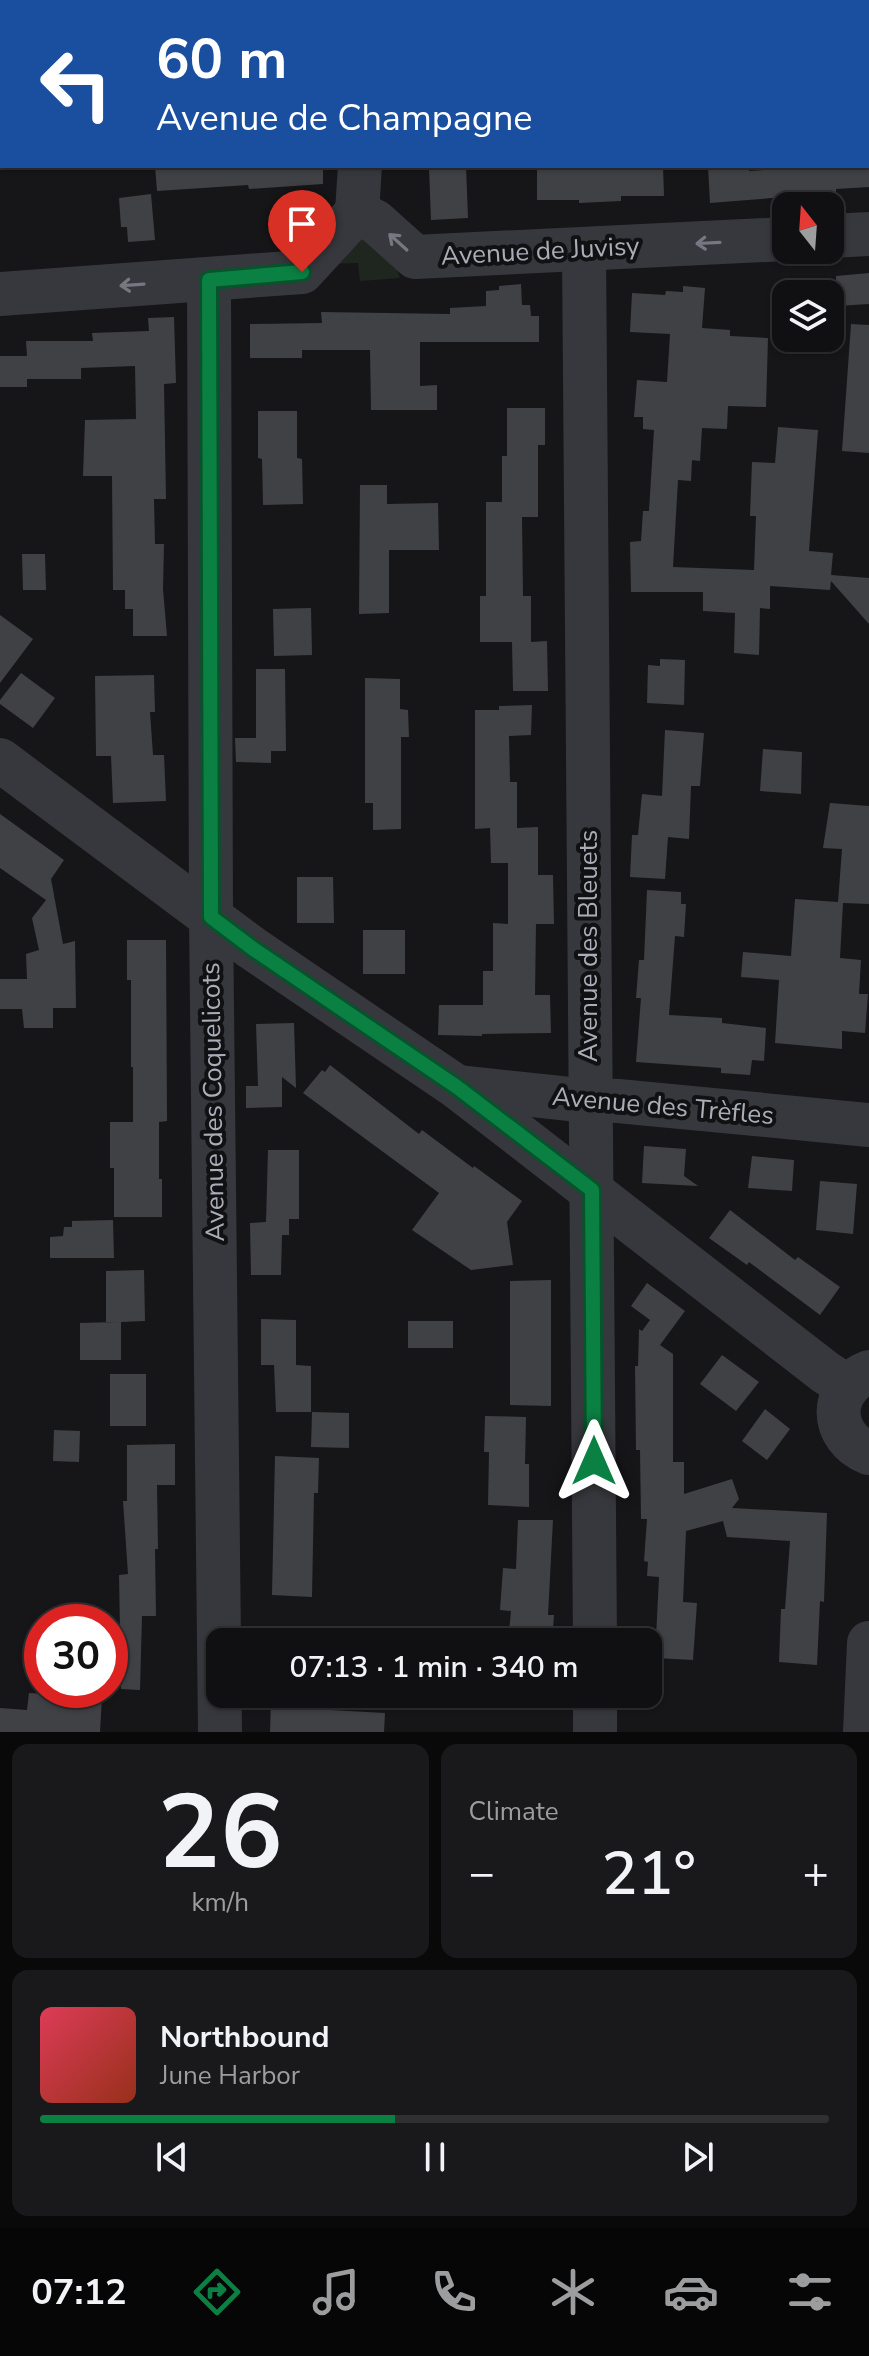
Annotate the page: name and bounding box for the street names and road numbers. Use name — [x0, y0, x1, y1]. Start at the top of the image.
street label: Avenue de Juvisy — [440, 228, 641, 274]
street label: Avenue des Bleuets — [571, 830, 606, 1062]
street label: Avenue des Coquelicots — [193, 962, 233, 1242]
street label: Avenue des Trèfles — [551, 1079, 775, 1133]

